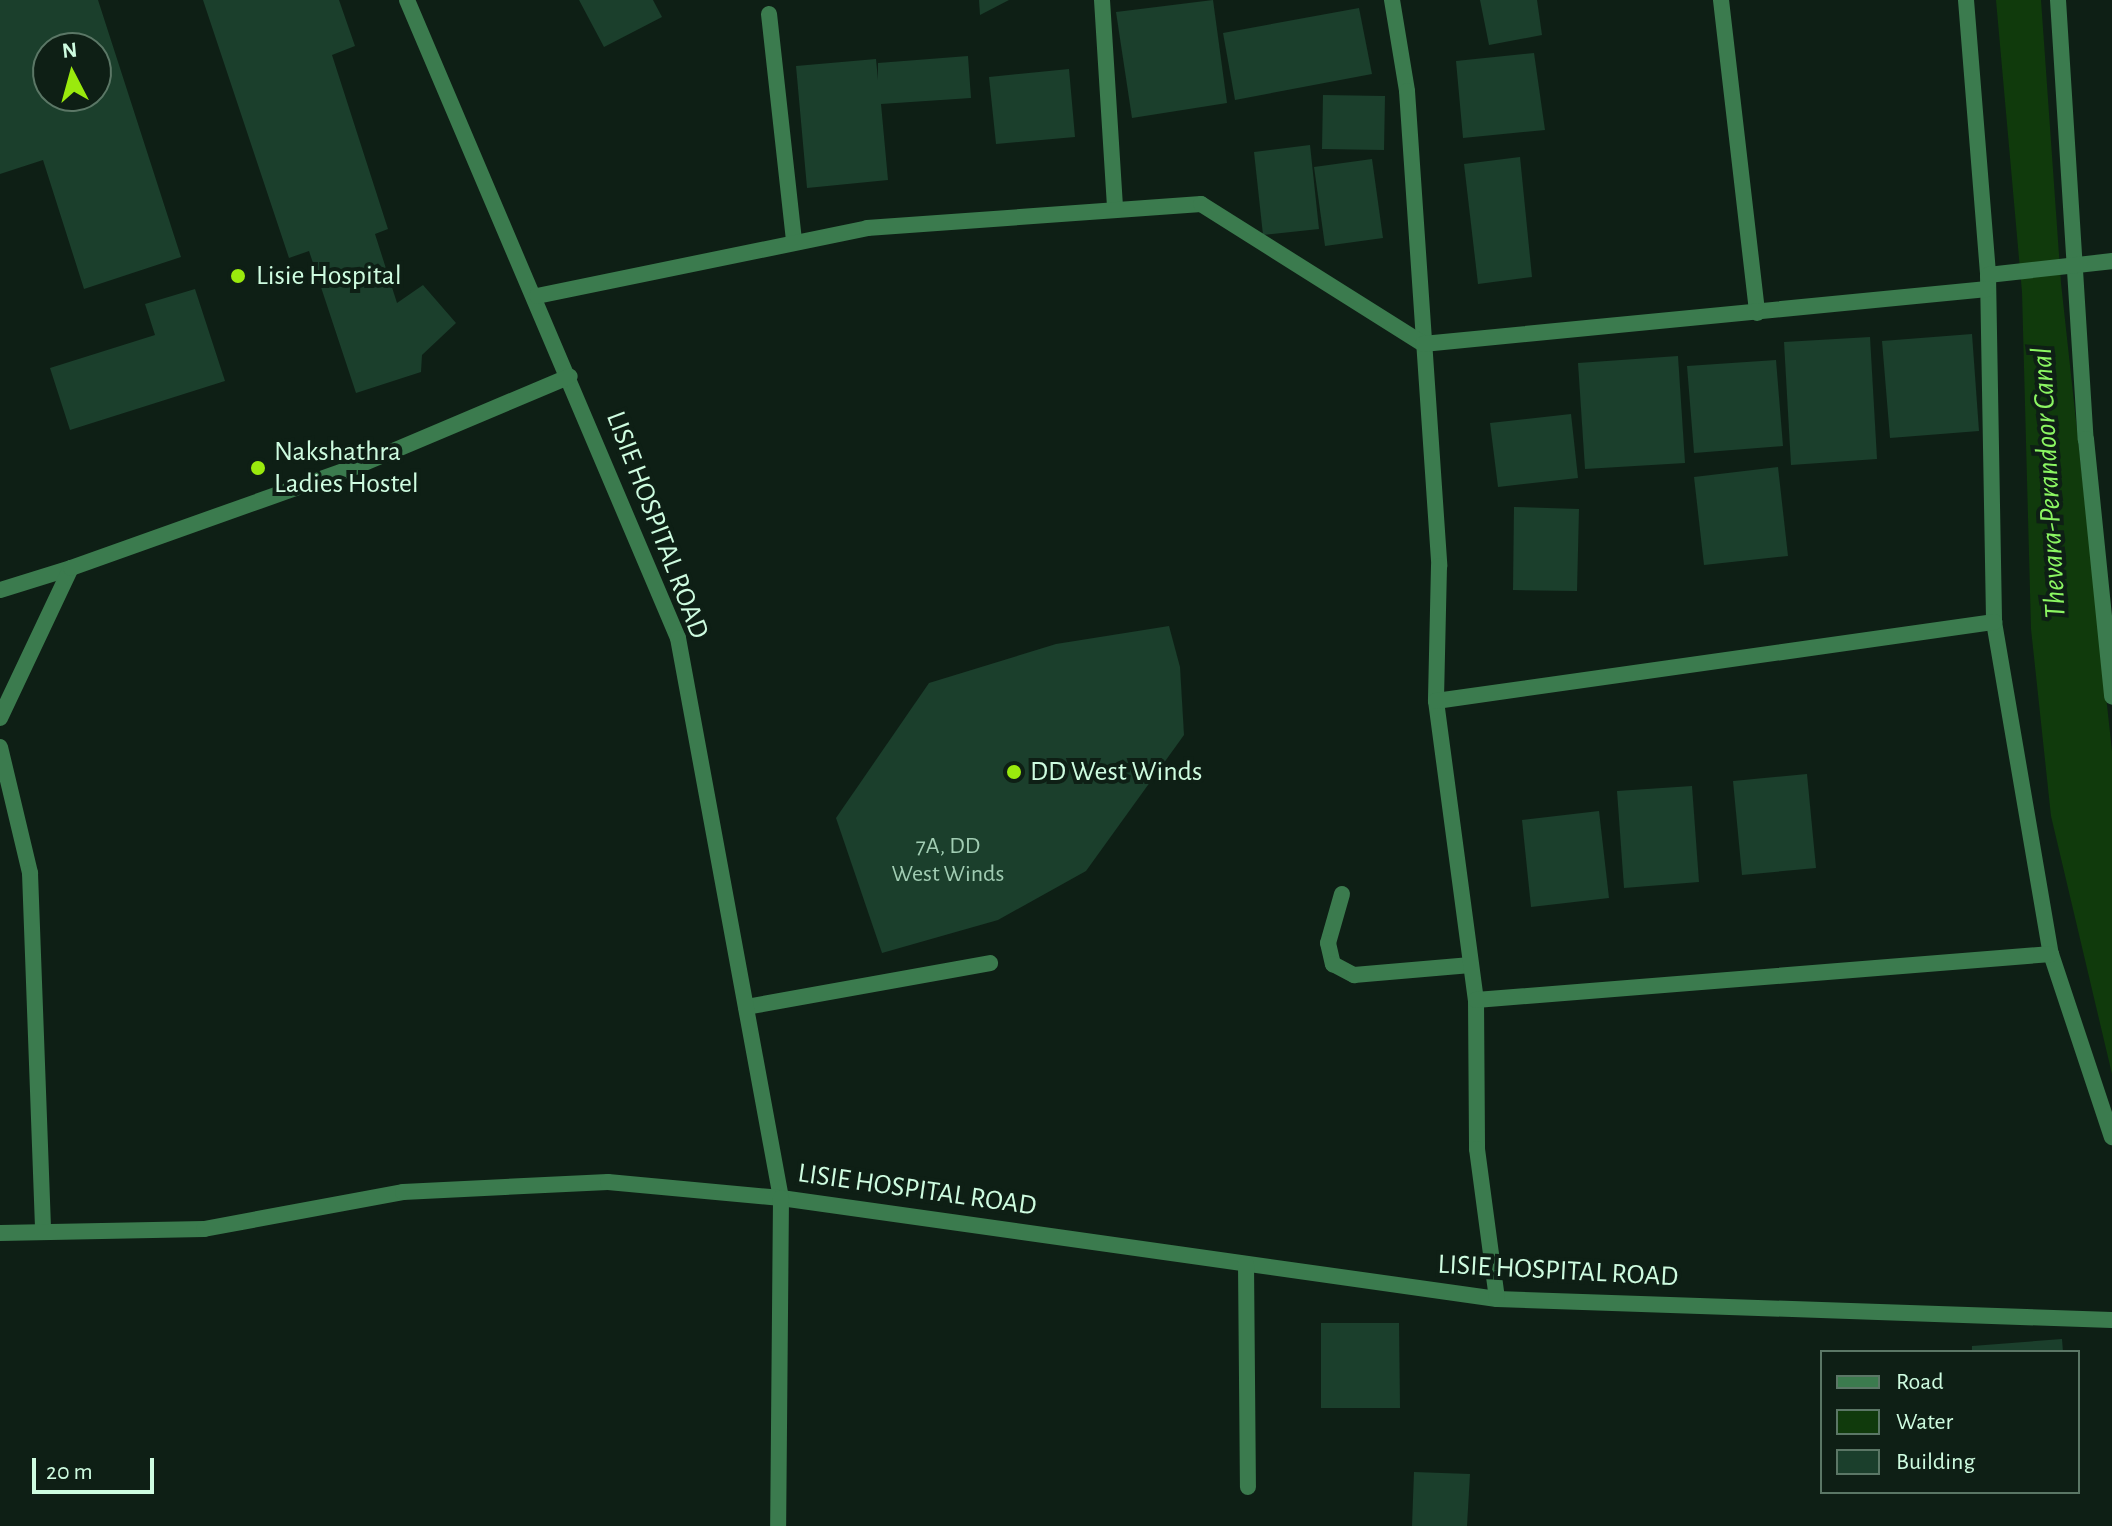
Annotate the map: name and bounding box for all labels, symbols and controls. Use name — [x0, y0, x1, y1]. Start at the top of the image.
north arrow — [32, 32, 112, 112]
text: N — [61, 38, 78, 62]
place label: Lisie Hospital — [256, 259, 402, 293]
marker: Lisie Hospital — [227, 265, 249, 287]
water label: Thevara-Perandoor Canal — [2024, 346, 2074, 620]
street label: LISIE HOSPITAL ROAD — [598, 407, 716, 643]
place label: Nakshathra Ladies Hostel — [274, 435, 419, 501]
marker: Nakshathra Ladies Hostel — [249, 459, 267, 477]
place label: DD West Winds — [1030, 755, 1202, 789]
marker: DD West Winds — [1005, 763, 1023, 781]
house number: 7A, DD West Winds — [892, 833, 1004, 889]
street label: LISIE HOSPITAL ROAD — [795, 1157, 1039, 1223]
street label: LISIE HOSPITAL ROAD — [1437, 1248, 1679, 1294]
legend — [1820, 1350, 2080, 1494]
text: Road — [1896, 1370, 1944, 1394]
text: Water — [1896, 1410, 1953, 1434]
scale bar — [36, 1442, 158, 1492]
text: Building — [1896, 1450, 1975, 1474]
text: 20 m — [46, 1460, 93, 1484]

